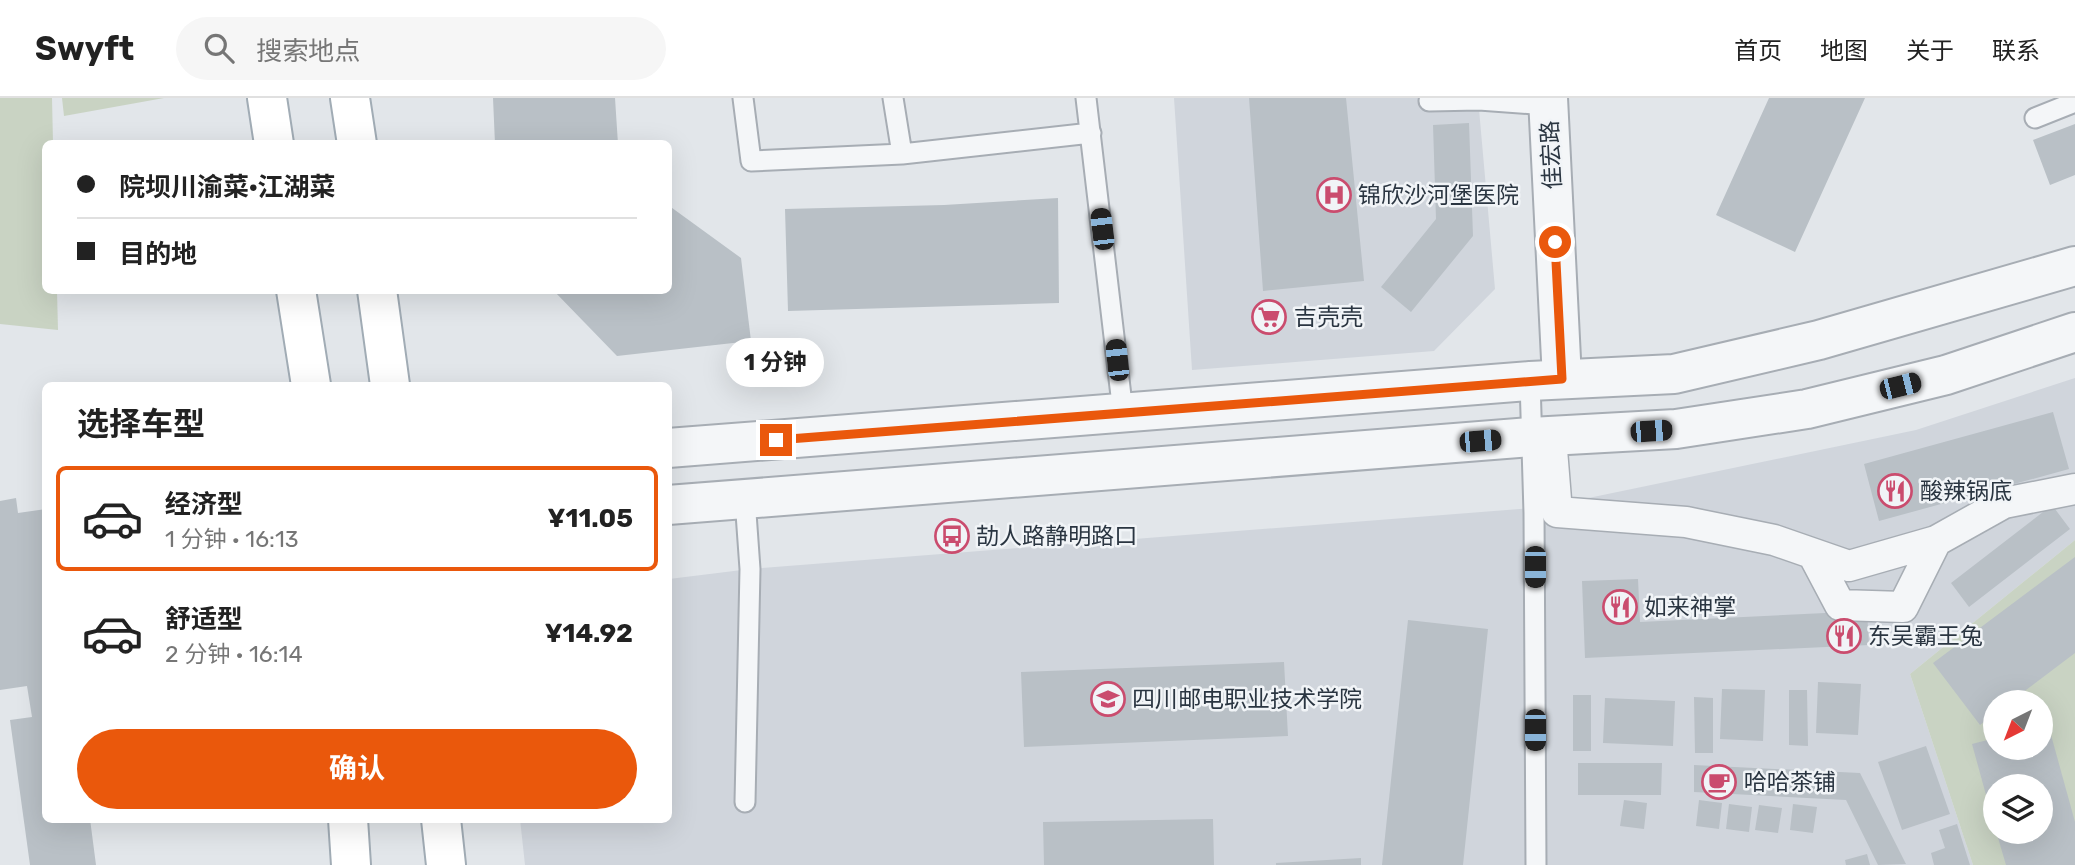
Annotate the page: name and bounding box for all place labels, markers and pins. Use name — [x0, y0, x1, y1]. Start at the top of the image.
hospital icon: 锦欣沙河堡医院 — [1315, 176, 1353, 214]
place label: 锦欣沙河堡医院 — [1358, 181, 1519, 209]
supermarket icon: 吉壳壳 — [1250, 298, 1288, 336]
place label: 吉壳壳 — [1294, 303, 1363, 331]
restaurant icon: 酸辣锅底 — [1876, 472, 1914, 510]
place label: 酸辣锅底 — [1920, 477, 2012, 505]
bus stop icon: 劼人路静明路口 — [933, 517, 971, 555]
place label: 劼人路静明路口 — [976, 522, 1137, 550]
restaurant icon: 如来神掌 — [1601, 588, 1639, 626]
place label: 如来神掌 — [1644, 593, 1736, 621]
restaurant icon: 东吴霸王兔 — [1825, 617, 1863, 655]
place label: 东吴霸王兔 — [1868, 622, 1983, 650]
school or university icon: 四川邮电职业技术学院 — [1089, 680, 1127, 718]
place label: 四川邮电职业技术学院 — [1132, 685, 1362, 713]
cafe icon: 哈哈茶铺 — [1700, 763, 1738, 801]
place label: 哈哈茶铺 — [1744, 768, 1836, 796]

